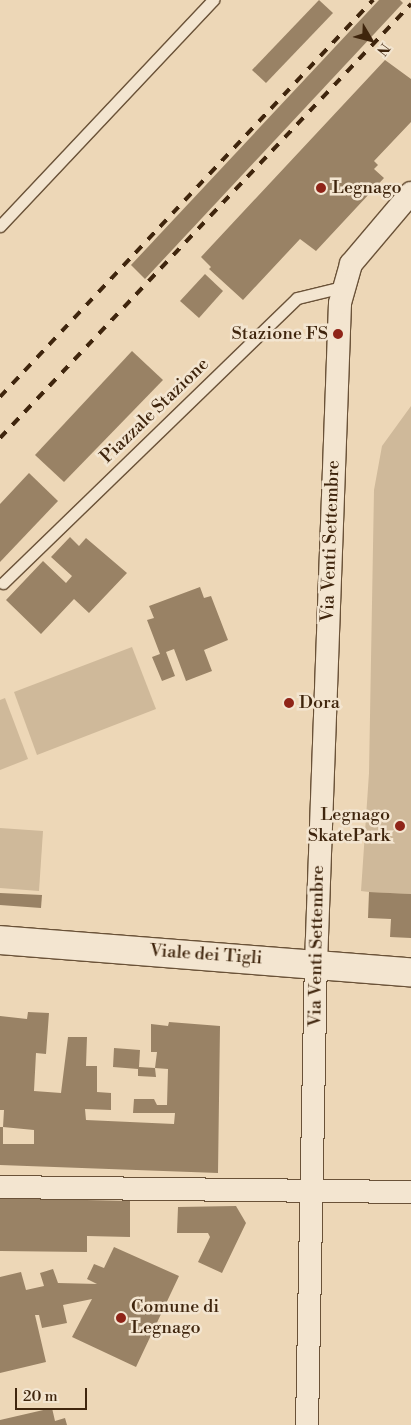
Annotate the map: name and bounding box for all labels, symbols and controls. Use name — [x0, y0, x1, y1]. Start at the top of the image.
north arrow — [346, 15, 396, 65]
text: N — [372, 39, 394, 59]
place label: Legnago — [332, 177, 402, 199]
marker: Legnago — [314, 181, 328, 195]
place label: Stazione FS — [232, 323, 328, 345]
marker: Stazione FS — [332, 328, 344, 340]
street label: Piazzale Stazione — [96, 354, 214, 468]
street label: Via Venti Settembre — [317, 460, 345, 622]
place label: Dora — [299, 692, 340, 714]
marker: Dora — [283, 697, 295, 709]
place label: Legnago SkatePark — [308, 805, 390, 848]
marker: Legnago SkatePark — [394, 820, 406, 832]
street label: Via Venti Settembre — [305, 865, 329, 1027]
street label: Viale dei Tigli — [149, 940, 263, 970]
place label: Comune di Legnago — [131, 1297, 219, 1340]
marker: Comune di Legnago — [115, 1312, 127, 1324]
scale bar — [18, 1378, 90, 1410]
text: 20 m — [23, 1387, 58, 1406]

